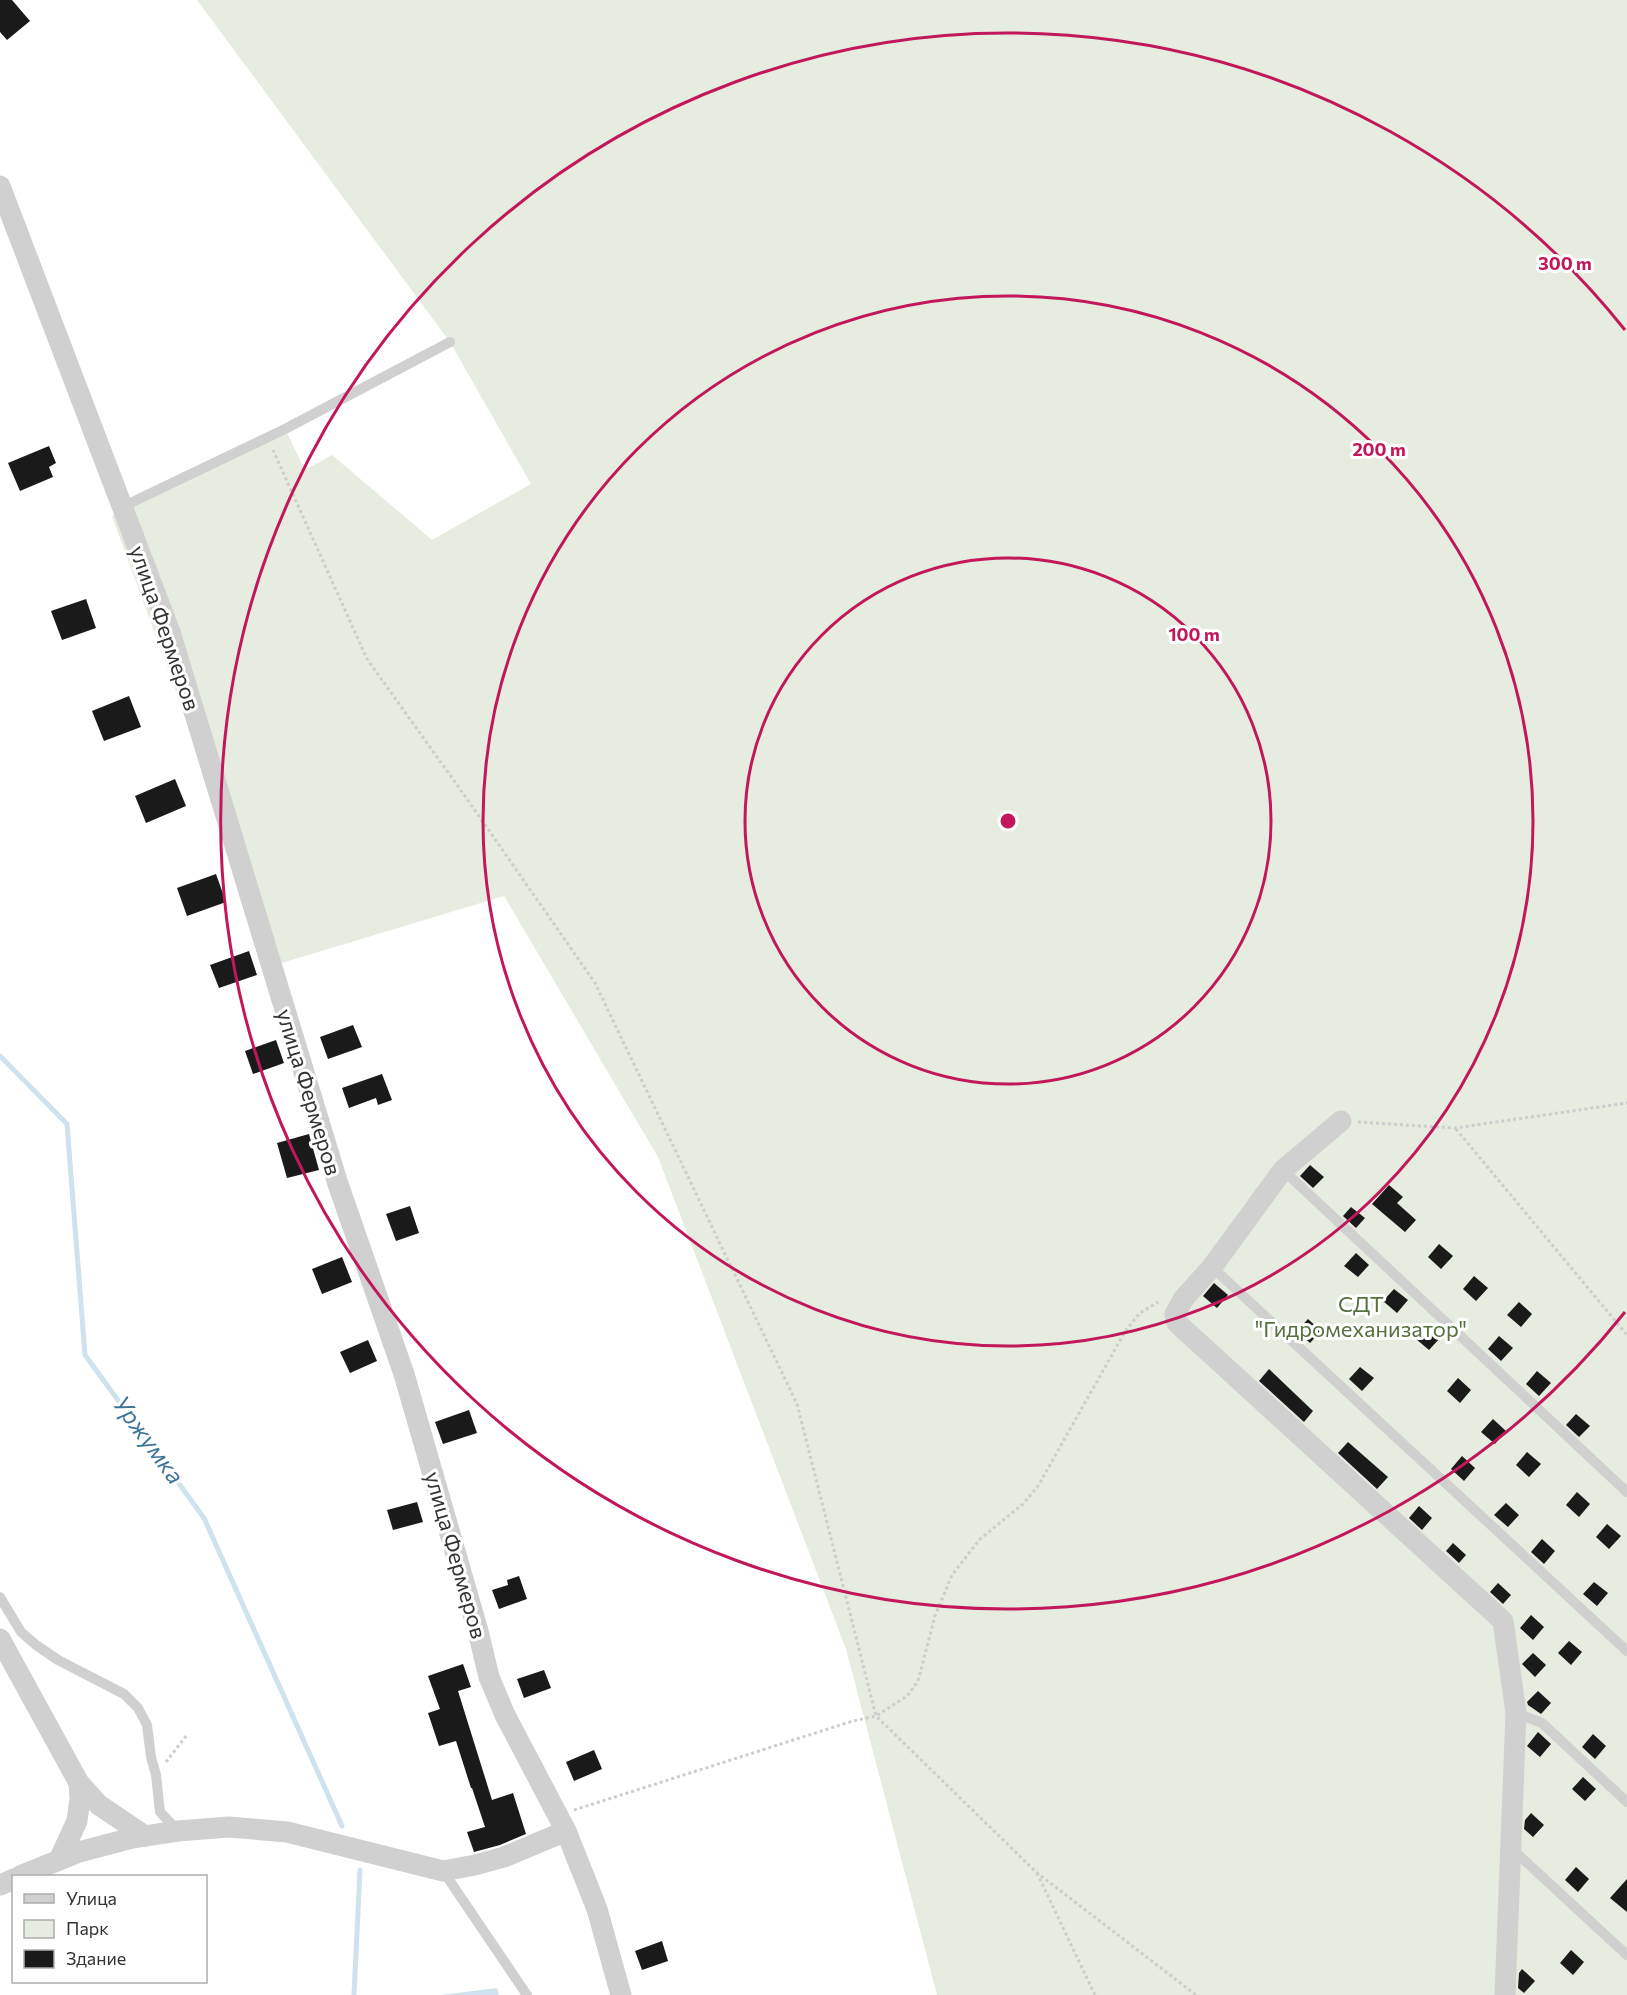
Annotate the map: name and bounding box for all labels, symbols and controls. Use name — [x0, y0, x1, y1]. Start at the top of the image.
text: 300 m — [1538, 252, 1592, 274]
text: 200 m — [1352, 438, 1406, 460]
street label: улица Фермеров — [125, 542, 206, 714]
text: 100 m — [1168, 623, 1220, 645]
centre of rings — [998, 811, 1018, 831]
street label: улица Фермеров — [271, 1005, 348, 1178]
park label: СДТ "Гидромеханизатор" — [1255, 1290, 1467, 1342]
water label: Уржумка — [108, 1389, 191, 1489]
street label: улица Фермеров — [420, 1468, 493, 1641]
legend — [12, 1875, 207, 1983]
text: Улица — [66, 1887, 117, 1909]
text: Парк — [66, 1917, 109, 1939]
text: Здание — [66, 1947, 126, 1969]

